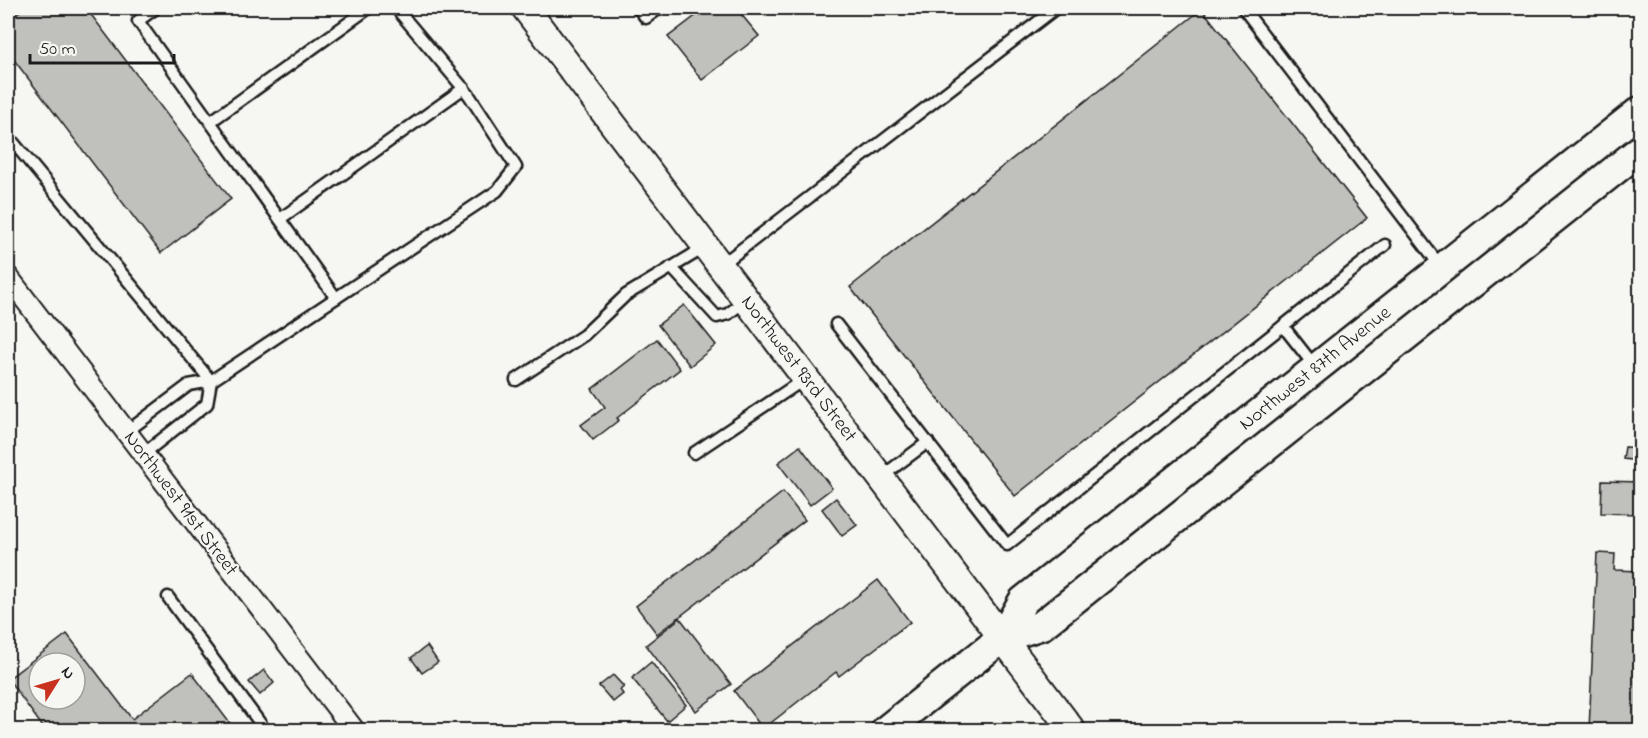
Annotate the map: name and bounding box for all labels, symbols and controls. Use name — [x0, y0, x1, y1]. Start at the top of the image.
scale bar — [30, 27, 174, 65]
text: 50 m — [39, 37, 76, 63]
street label: Northwest 93rd Street — [733, 290, 864, 449]
street label: Northwest 87th Avenue — [1233, 299, 1398, 438]
street label: Northwest 91st Street — [116, 425, 244, 583]
north arrow — [27, 651, 87, 711]
text: N — [55, 662, 80, 685]

